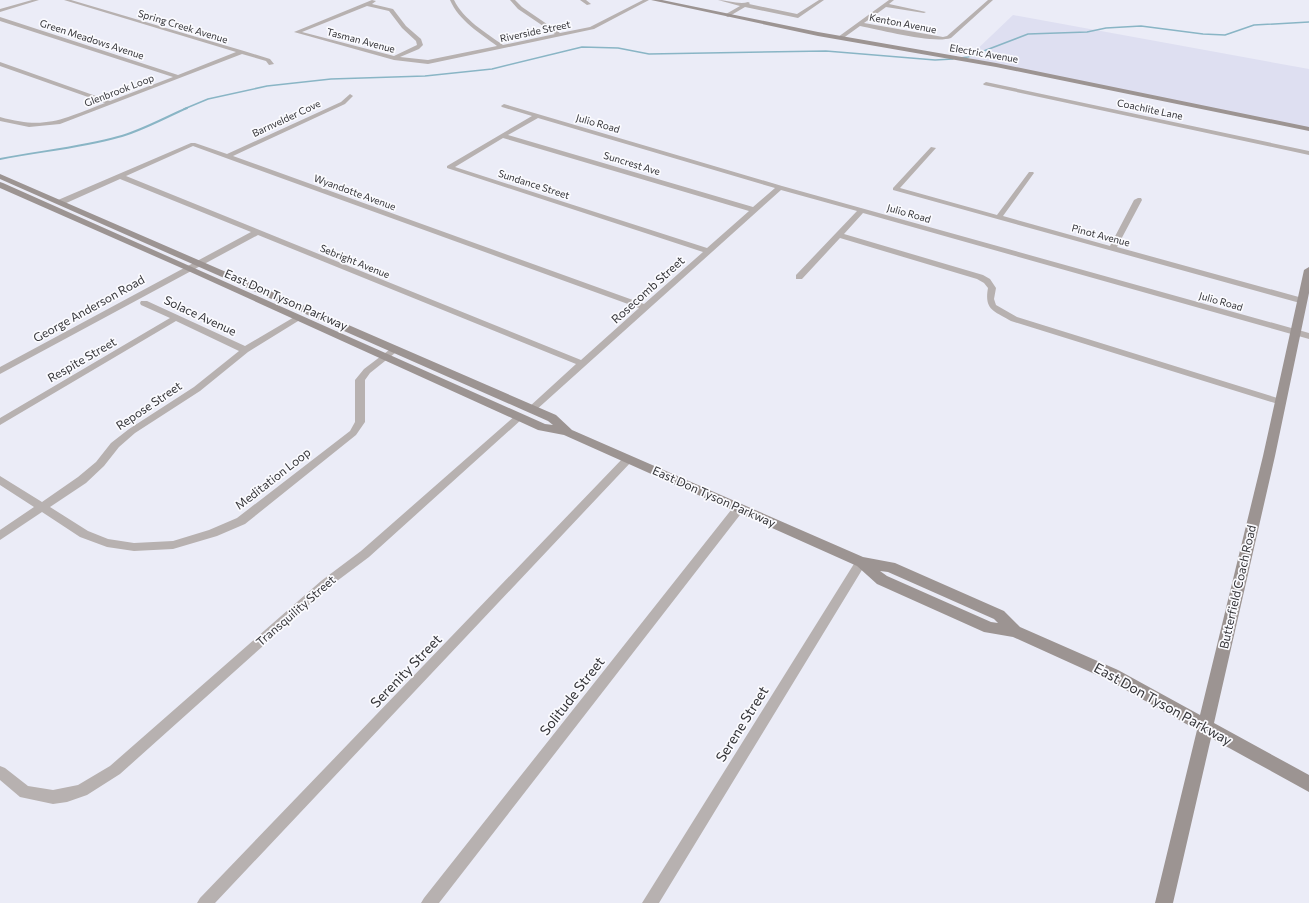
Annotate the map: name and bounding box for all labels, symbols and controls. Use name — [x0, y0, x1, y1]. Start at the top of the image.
street label: Spring Creek Avenue — [137, 7, 229, 45]
street label: Kenton Avenue — [868, 11, 938, 35]
street label: Green Meadows Avenue — [38, 16, 146, 62]
street label: Riverside Street — [499, 18, 571, 44]
street label: Tasman Avenue — [326, 25, 396, 55]
street label: Electric Avenue — [949, 41, 1019, 65]
street label: Glenbrook Loop — [83, 71, 156, 109]
street label: Coachlite Lane — [1116, 96, 1184, 122]
street label: Barnvelder Cove — [250, 97, 322, 139]
street label: Julio Road — [575, 111, 621, 135]
street label: Suncrest Ave — [602, 149, 662, 177]
street label: Sundance Street — [497, 167, 571, 201]
street label: Wyandotte Avenue — [312, 172, 398, 212]
street label: Julio Road — [886, 201, 932, 225]
street label: Pinot Avenue — [1071, 221, 1131, 249]
street label: Sebright Avenue — [318, 242, 392, 280]
street label: Rosecomb Street — [608, 253, 687, 326]
street label: East Don Tyson Parkway — [223, 266, 350, 333]
street label: George Anderson Road — [30, 272, 147, 345]
street label: Julio Road — [1198, 289, 1244, 313]
street label: Solace Avenue — [162, 292, 239, 338]
street label: Respite Street — [45, 334, 118, 384]
street label: Repose Street — [113, 378, 184, 432]
street label: Meditation Loop — [232, 444, 313, 512]
street label: East Don Tyson Parkway — [651, 463, 778, 530]
street label: Butterfield Coach Road — [1216, 523, 1258, 650]
street label: Transquility Street — [253, 572, 338, 648]
street label: Serenity Street — [366, 630, 445, 711]
street label: Solitude Street — [536, 653, 608, 738]
street label: East Don Tyson Parkway — [1091, 659, 1235, 749]
street label: Serene Street — [712, 683, 772, 765]

